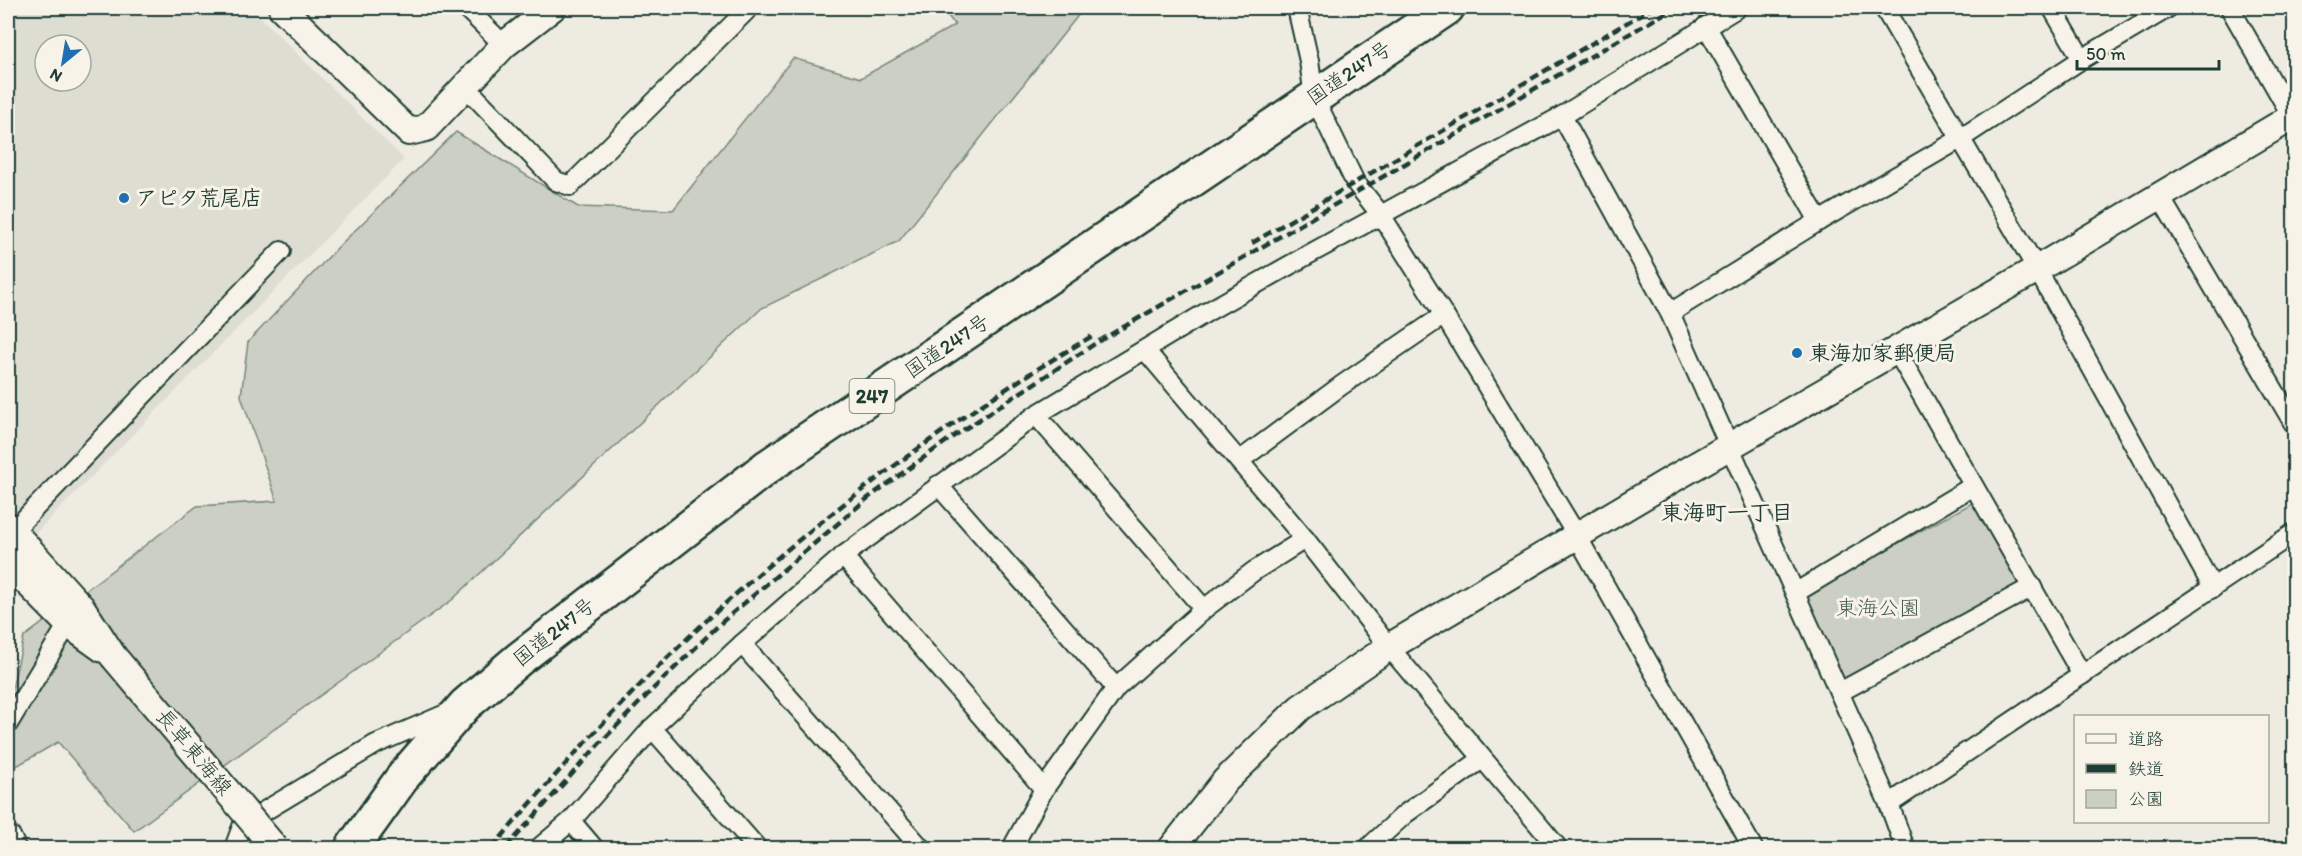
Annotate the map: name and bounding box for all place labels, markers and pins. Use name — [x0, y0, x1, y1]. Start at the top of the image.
place label: アピタ荒尾店 — [136, 185, 262, 210]
marker: アピタ荒尾店 — [117, 191, 131, 205]
place label: 東海加家郵便局 — [1809, 340, 1956, 365]
marker: 東海加家郵便局 — [1790, 346, 1804, 360]

